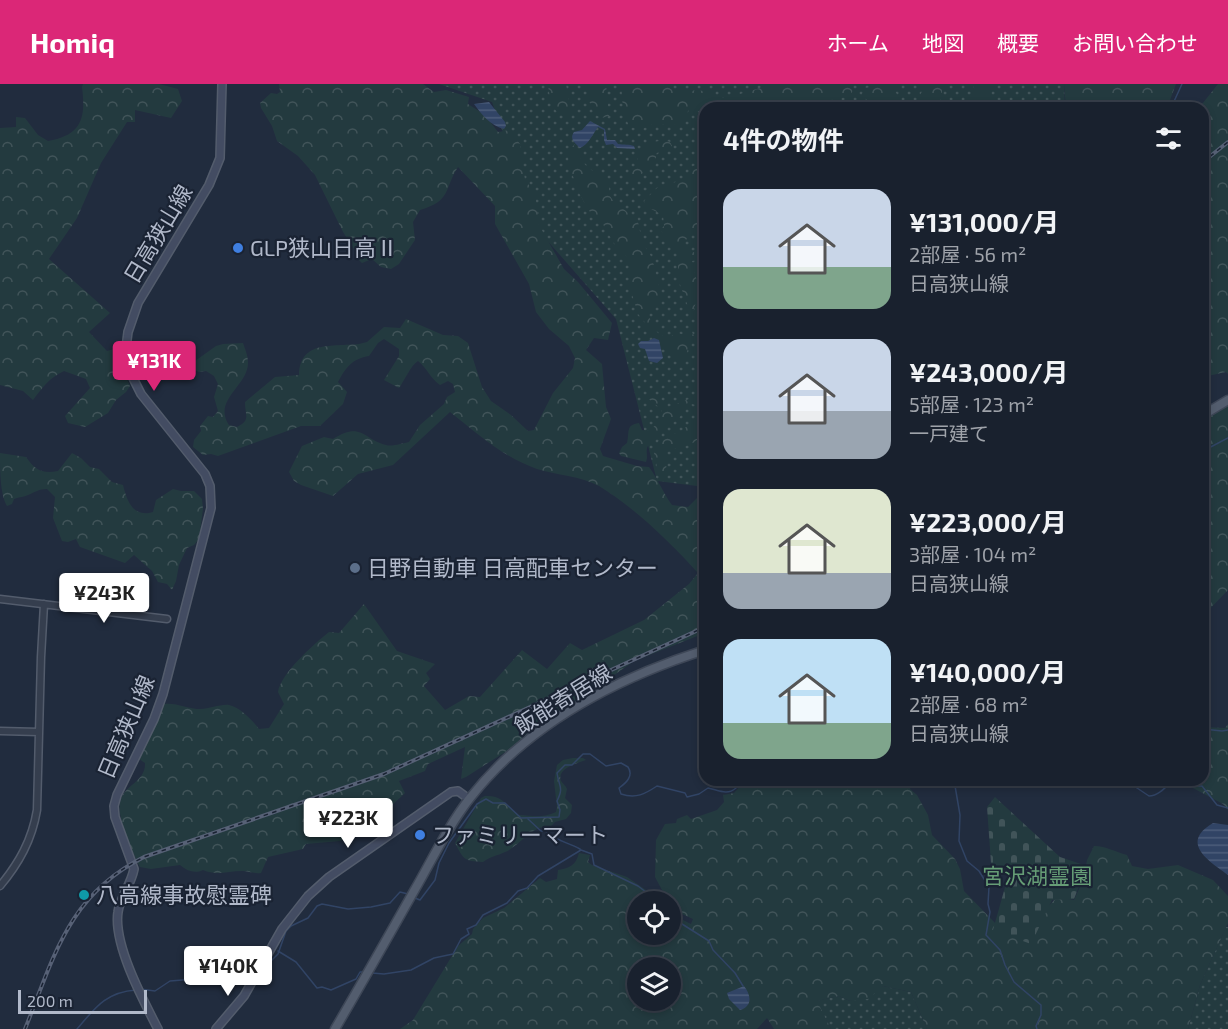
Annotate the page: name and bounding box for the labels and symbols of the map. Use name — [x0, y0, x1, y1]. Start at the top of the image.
street label: 日高狭山線 — [118, 180, 197, 287]
place label: GLP狭山日高Ⅱ — [250, 234, 398, 260]
marker: GLP狭山日高Ⅱ — [231, 241, 245, 255]
pin: ¥131K — [112, 341, 196, 392]
place label: 日野自動車 日高配車センター — [367, 554, 658, 580]
marker: 日野自動車 日高配車センター — [348, 561, 362, 575]
pin: ¥243K — [62, 573, 146, 624]
street label: 飯能寄居線 — [509, 658, 616, 738]
street label: 日高狭山線 — [92, 671, 159, 782]
pin: ¥223K — [306, 798, 390, 849]
place label: ファミリーマート — [432, 821, 608, 847]
marker: ファミリーマート — [413, 828, 427, 842]
park label: 宮沢湖霊園 — [982, 862, 1092, 888]
place label: 八高線事故慰霊碑 — [96, 881, 272, 907]
marker: 八高線事故慰霊碑 — [77, 888, 91, 902]
pin: ¥140K — [186, 946, 270, 997]
scale bar — [18, 987, 147, 1014]

